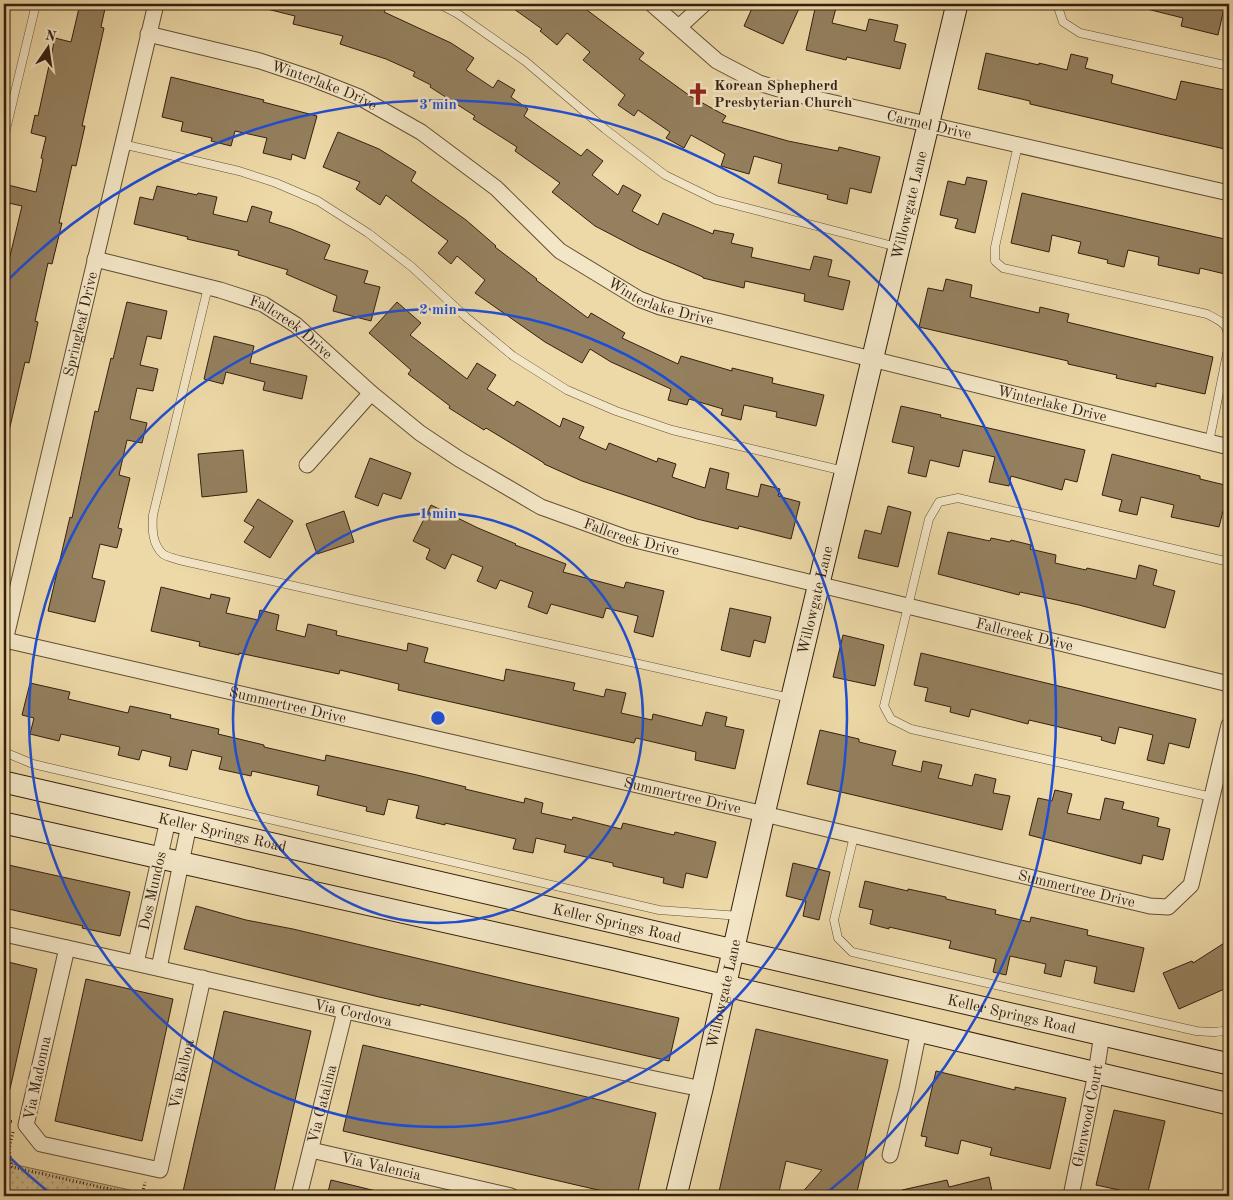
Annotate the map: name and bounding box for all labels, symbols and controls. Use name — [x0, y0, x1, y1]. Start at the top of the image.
north arrow — [22, 22, 72, 72]
text: N — [44, 28, 58, 44]
street label: Winterlake Drive — [269, 59, 379, 115]
place label: Korean Sphepherd Presbyterian Church — [714, 79, 852, 111]
church icon: Korean Sphepherd Presbyterian Church — [685, 81, 711, 107]
text: 3 min — [419, 98, 457, 113]
street label: Carmel Drive — [885, 109, 973, 143]
street label: Willowgate Lane — [890, 150, 931, 261]
street label: Springleaf Drive — [62, 270, 101, 378]
street label: Winterlake Drive — [605, 276, 715, 329]
street label: Fallcreek Drive — [247, 294, 335, 363]
text: 2 min — [419, 303, 457, 318]
street label: Winterlake Drive — [996, 384, 1108, 426]
text: 1 min — [419, 507, 457, 522]
street label: Fallcreek Drive — [581, 517, 681, 559]
street label: Willowgate Lane — [796, 545, 837, 656]
street label: Fallcreek Drive — [974, 617, 1074, 655]
street label: Summertree Drive — [227, 686, 347, 727]
centre of rings — [429, 709, 447, 727]
street label: Summertree Drive — [622, 776, 742, 817]
street label: Keller Springs Road — [156, 812, 288, 856]
street label: Dos Mundos — [138, 850, 170, 932]
street label: Summertree Drive — [1016, 869, 1136, 911]
street label: Keller Springs Road — [551, 903, 682, 947]
street label: Willowgate Lane — [705, 938, 745, 1050]
street label: Keller Springs Road — [946, 993, 1077, 1038]
street label: Via Cordova — [312, 998, 394, 1030]
street label: Via Madonna — [22, 1034, 55, 1122]
street label: Via Balboa — [168, 1038, 198, 1111]
street label: Via Catalina — [306, 1063, 341, 1145]
street label: Glenwood Court — [1071, 1063, 1106, 1169]
street label: Via Valencia — [339, 1151, 423, 1184]

